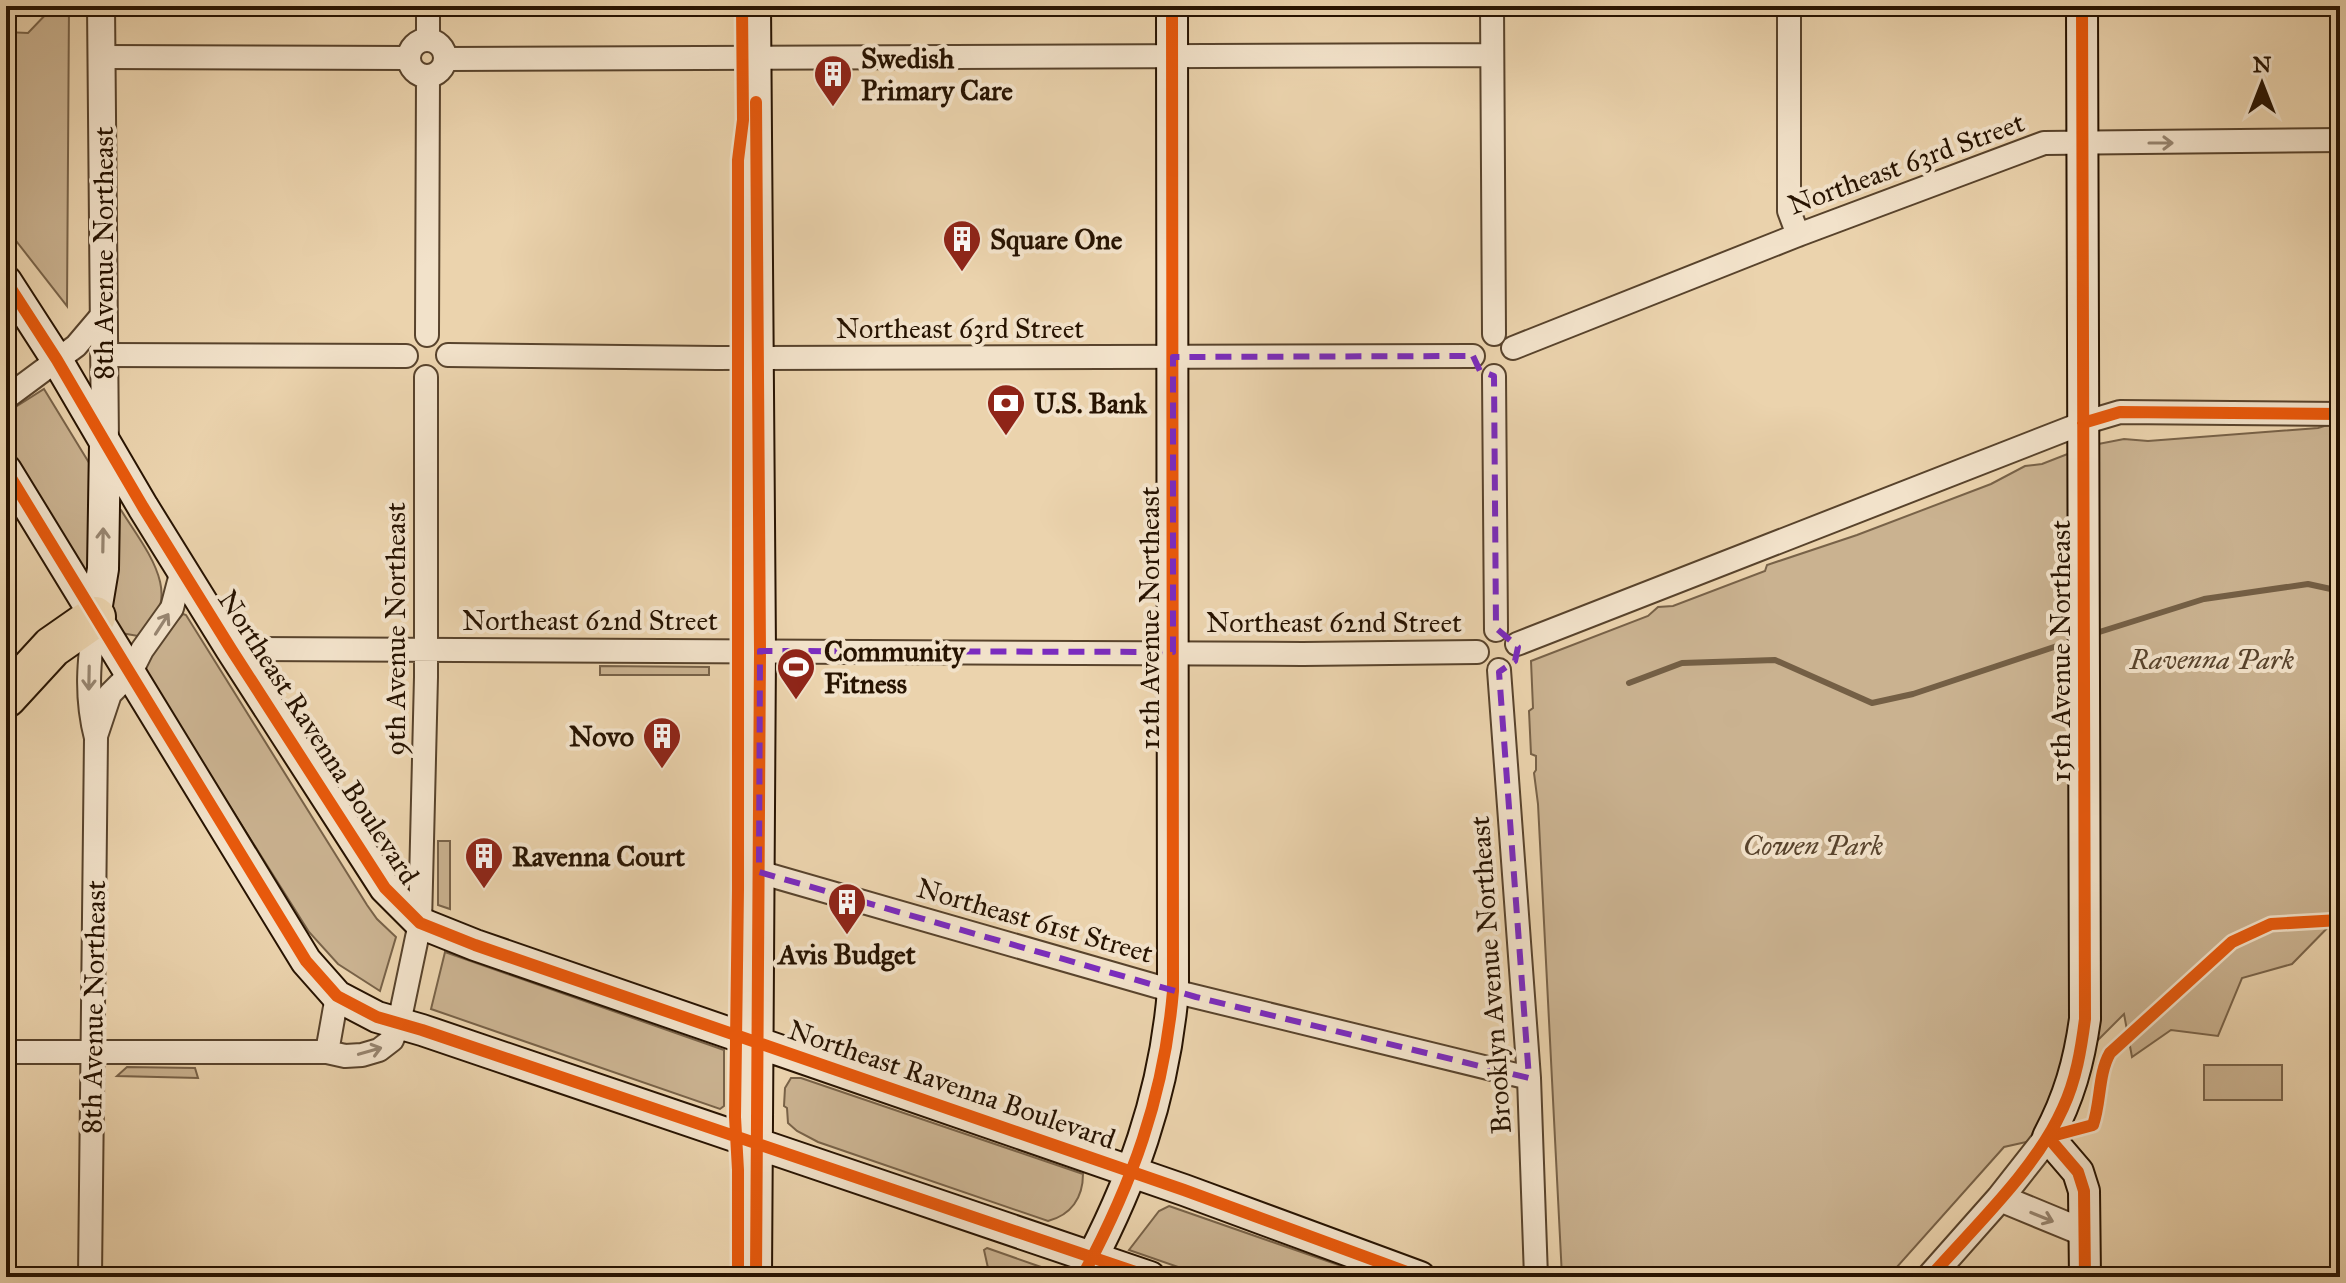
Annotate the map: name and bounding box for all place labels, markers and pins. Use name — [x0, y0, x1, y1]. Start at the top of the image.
place label: Swedish Primary Care — [861, 41, 1013, 108]
building icon: Swedish Primary Care — [812, 53, 854, 108]
building icon: Square One — [941, 218, 983, 273]
place label: Square One — [990, 222, 1123, 257]
bank icon: U.S. Bank — [985, 382, 1027, 437]
place label: U.S. Bank — [1034, 386, 1148, 421]
place label: Community Fitness — [824, 634, 966, 701]
sports icon: Community Fitness — [775, 646, 817, 701]
building icon: Novo — [641, 715, 683, 770]
place label: Novo — [569, 719, 634, 754]
building icon: Ravenna Court — [463, 835, 505, 890]
place label: Ravenna Court — [512, 839, 685, 874]
building icon: Avis Budget — [826, 881, 868, 936]
place label: Avis Budget — [776, 937, 916, 972]

